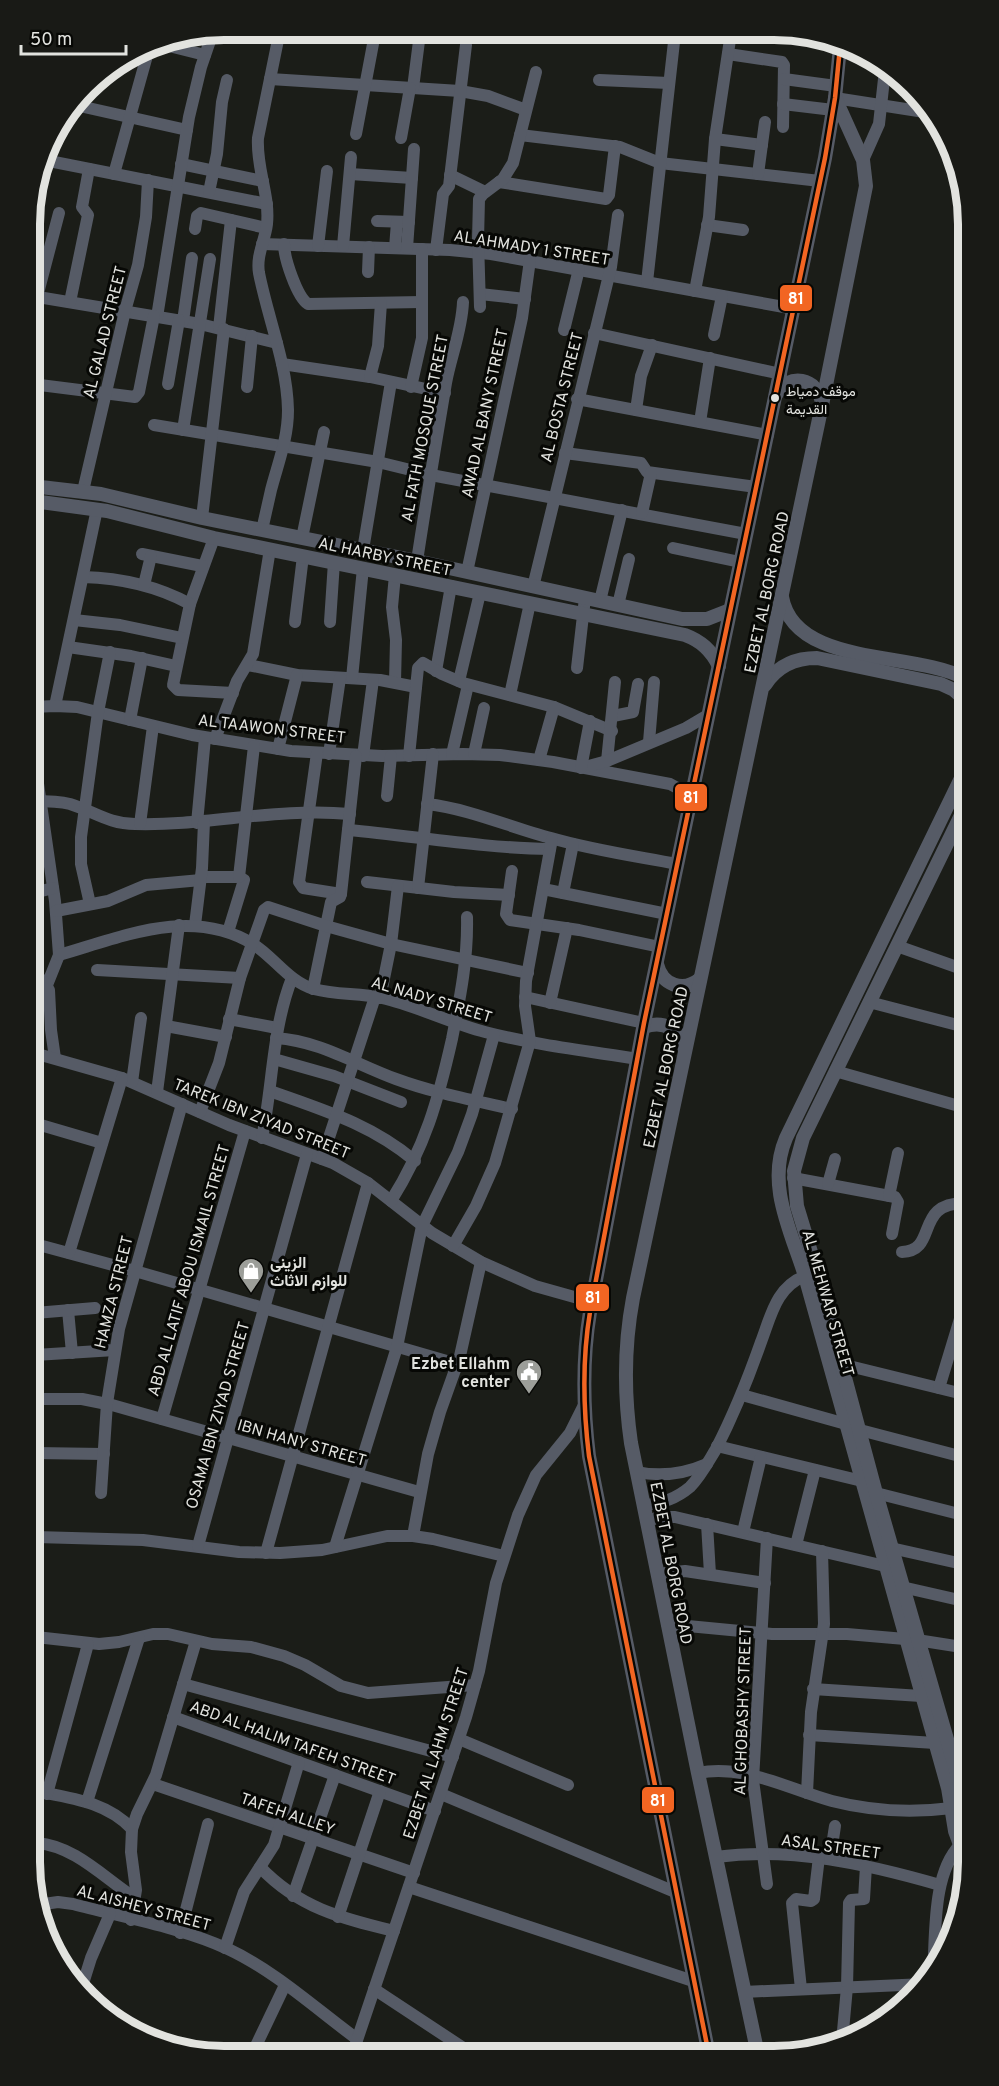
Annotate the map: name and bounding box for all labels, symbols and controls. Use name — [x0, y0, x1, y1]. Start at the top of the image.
scale bar — [21, 18, 126, 56]
text: 50 m — [30, 29, 72, 52]
street label: AL AHMADY 1 STREET — [452, 227, 611, 271]
street label: AL GALAD STREET — [80, 264, 132, 401]
line badge: 81 — [779, 284, 813, 312]
text: 81 — [788, 290, 804, 310]
street label: AWAD AL BANY STREET — [458, 327, 514, 500]
street label: AL BOSTA STREET — [537, 330, 589, 465]
street label: AL FATH MOSQUE STREET — [398, 333, 454, 524]
place label: موقف دمياط القديمة — [786, 384, 856, 419]
marker: موقف دمياط القديمة — [769, 392, 781, 404]
street label: EZBET AL BORG ROAD — [741, 510, 795, 675]
street label: AL HARBY STREET — [316, 534, 453, 582]
street label: AL TAAWON STREET — [197, 711, 347, 749]
line badge: 81 — [674, 783, 708, 812]
text: 81 — [683, 789, 699, 809]
street label: AL NADY STREET — [368, 973, 494, 1029]
street label: EZBET AL BORG ROAD — [640, 985, 694, 1150]
street label: TAREK IBN ZIYAD STREET — [170, 1075, 352, 1164]
street label: ABD AL LATIF ABOU ISMAIL STREET — [144, 1142, 236, 1399]
street label: AL MEHWAR STREET — [797, 1228, 858, 1379]
street label: HAMZA STREET — [91, 1234, 139, 1351]
place label: الزينى للوازم الاثاث — [270, 1254, 347, 1292]
shop icon: الزينى للوازم الاثاث — [236, 1256, 266, 1294]
line badge: 81 — [575, 1283, 610, 1312]
text: 81 — [585, 1289, 601, 1309]
street label: OSAMA IBN ZIYAD STREET — [183, 1320, 255, 1512]
place label: Ezbet Ellahm center — [411, 1355, 510, 1393]
public building icon: Ezbet Ellahm center — [514, 1357, 544, 1395]
street label: IBN HANY STREET — [235, 1416, 368, 1472]
street label: EZBET AL BORG ROAD — [644, 1480, 696, 1646]
street label: AL GHOBASHY STREET — [731, 1626, 757, 1796]
street label: EZBET AL LAHM STREET — [400, 1665, 474, 1842]
street label: ABD AL HALIM TAFEH STREET — [187, 1697, 398, 1791]
line badge: 81 — [641, 1786, 675, 1814]
street label: TAFEH ALLEY — [237, 1789, 337, 1840]
text: 81 — [650, 1792, 666, 1812]
street label: ASAL STREET — [780, 1831, 882, 1865]
street label: AL AISHEY STREET — [74, 1881, 213, 1936]

